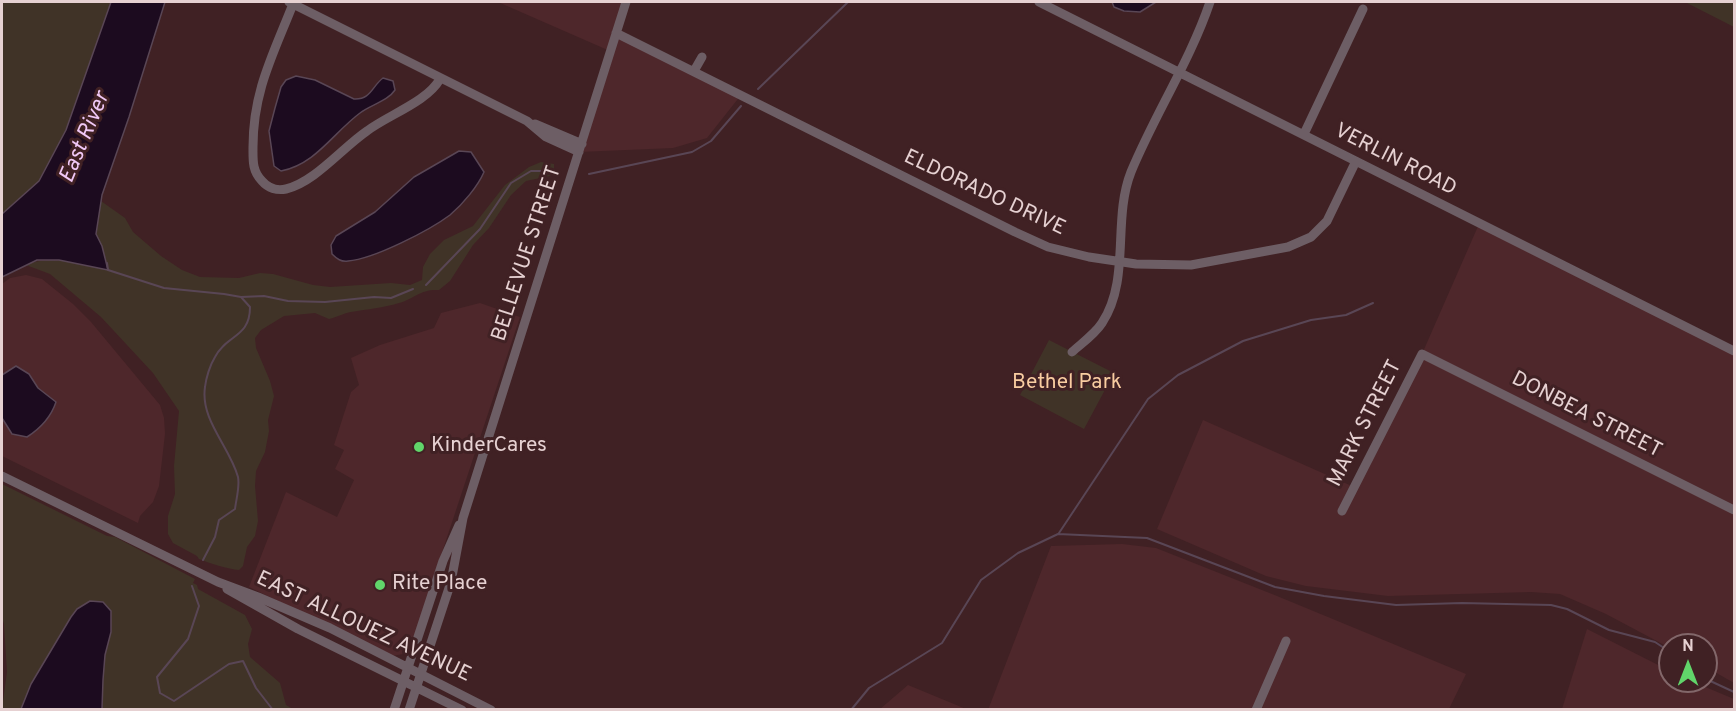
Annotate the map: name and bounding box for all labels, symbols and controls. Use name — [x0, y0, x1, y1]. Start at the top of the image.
water label: East River — [55, 89, 117, 187]
street label: VERLIN ROAD — [1330, 119, 1460, 203]
street label: ELDORADO DRIVE — [899, 145, 1069, 243]
street label: BELLEVUE STREET — [488, 163, 568, 345]
street label: MARK STREET — [1323, 357, 1409, 491]
street label: DONBEA STREET — [1507, 367, 1665, 465]
park label: Bethel Park — [1012, 371, 1122, 397]
place label: KinderCares — [431, 434, 547, 460]
marker: KinderCares — [412, 440, 426, 454]
street label: EAST ALLOUEZ AVENUE — [252, 567, 474, 689]
place label: Rite Place — [392, 572, 487, 598]
marker: Rite Place — [373, 578, 387, 592]
north arrow — [1658, 633, 1718, 693]
text: N — [1682, 637, 1694, 657]

